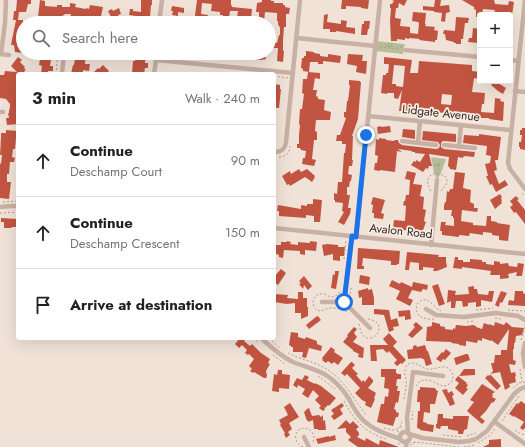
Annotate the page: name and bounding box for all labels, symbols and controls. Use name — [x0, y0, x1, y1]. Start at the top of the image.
map controls — [477, 12, 513, 84]
button: + — [477, 12, 513, 48]
search box — [16, 16, 276, 60]
icon: search — [30, 27, 52, 49]
text: Search here — [62, 27, 138, 49]
button: − — [477, 48, 513, 84]
text: 3 min — [32, 86, 76, 110]
text: Walk · 240 m — [185, 89, 260, 108]
street label: Lidgate Avenue — [401, 100, 481, 126]
route end — [357, 126, 375, 144]
text: Continue — [70, 140, 133, 162]
icon: ahead — [32, 150, 54, 172]
text: 90 m — [231, 151, 260, 170]
text: Deschamp Court — [70, 162, 162, 181]
text: Continue — [70, 212, 133, 234]
street label: Avalon Road — [368, 219, 434, 243]
icon: ahead — [32, 222, 54, 244]
text: 150 m — [225, 223, 260, 242]
text: Deschamp Crescent — [70, 234, 179, 253]
route start — [335, 293, 353, 311]
icon: arrive — [32, 294, 54, 316]
text: Arrive at destination — [70, 294, 212, 316]

